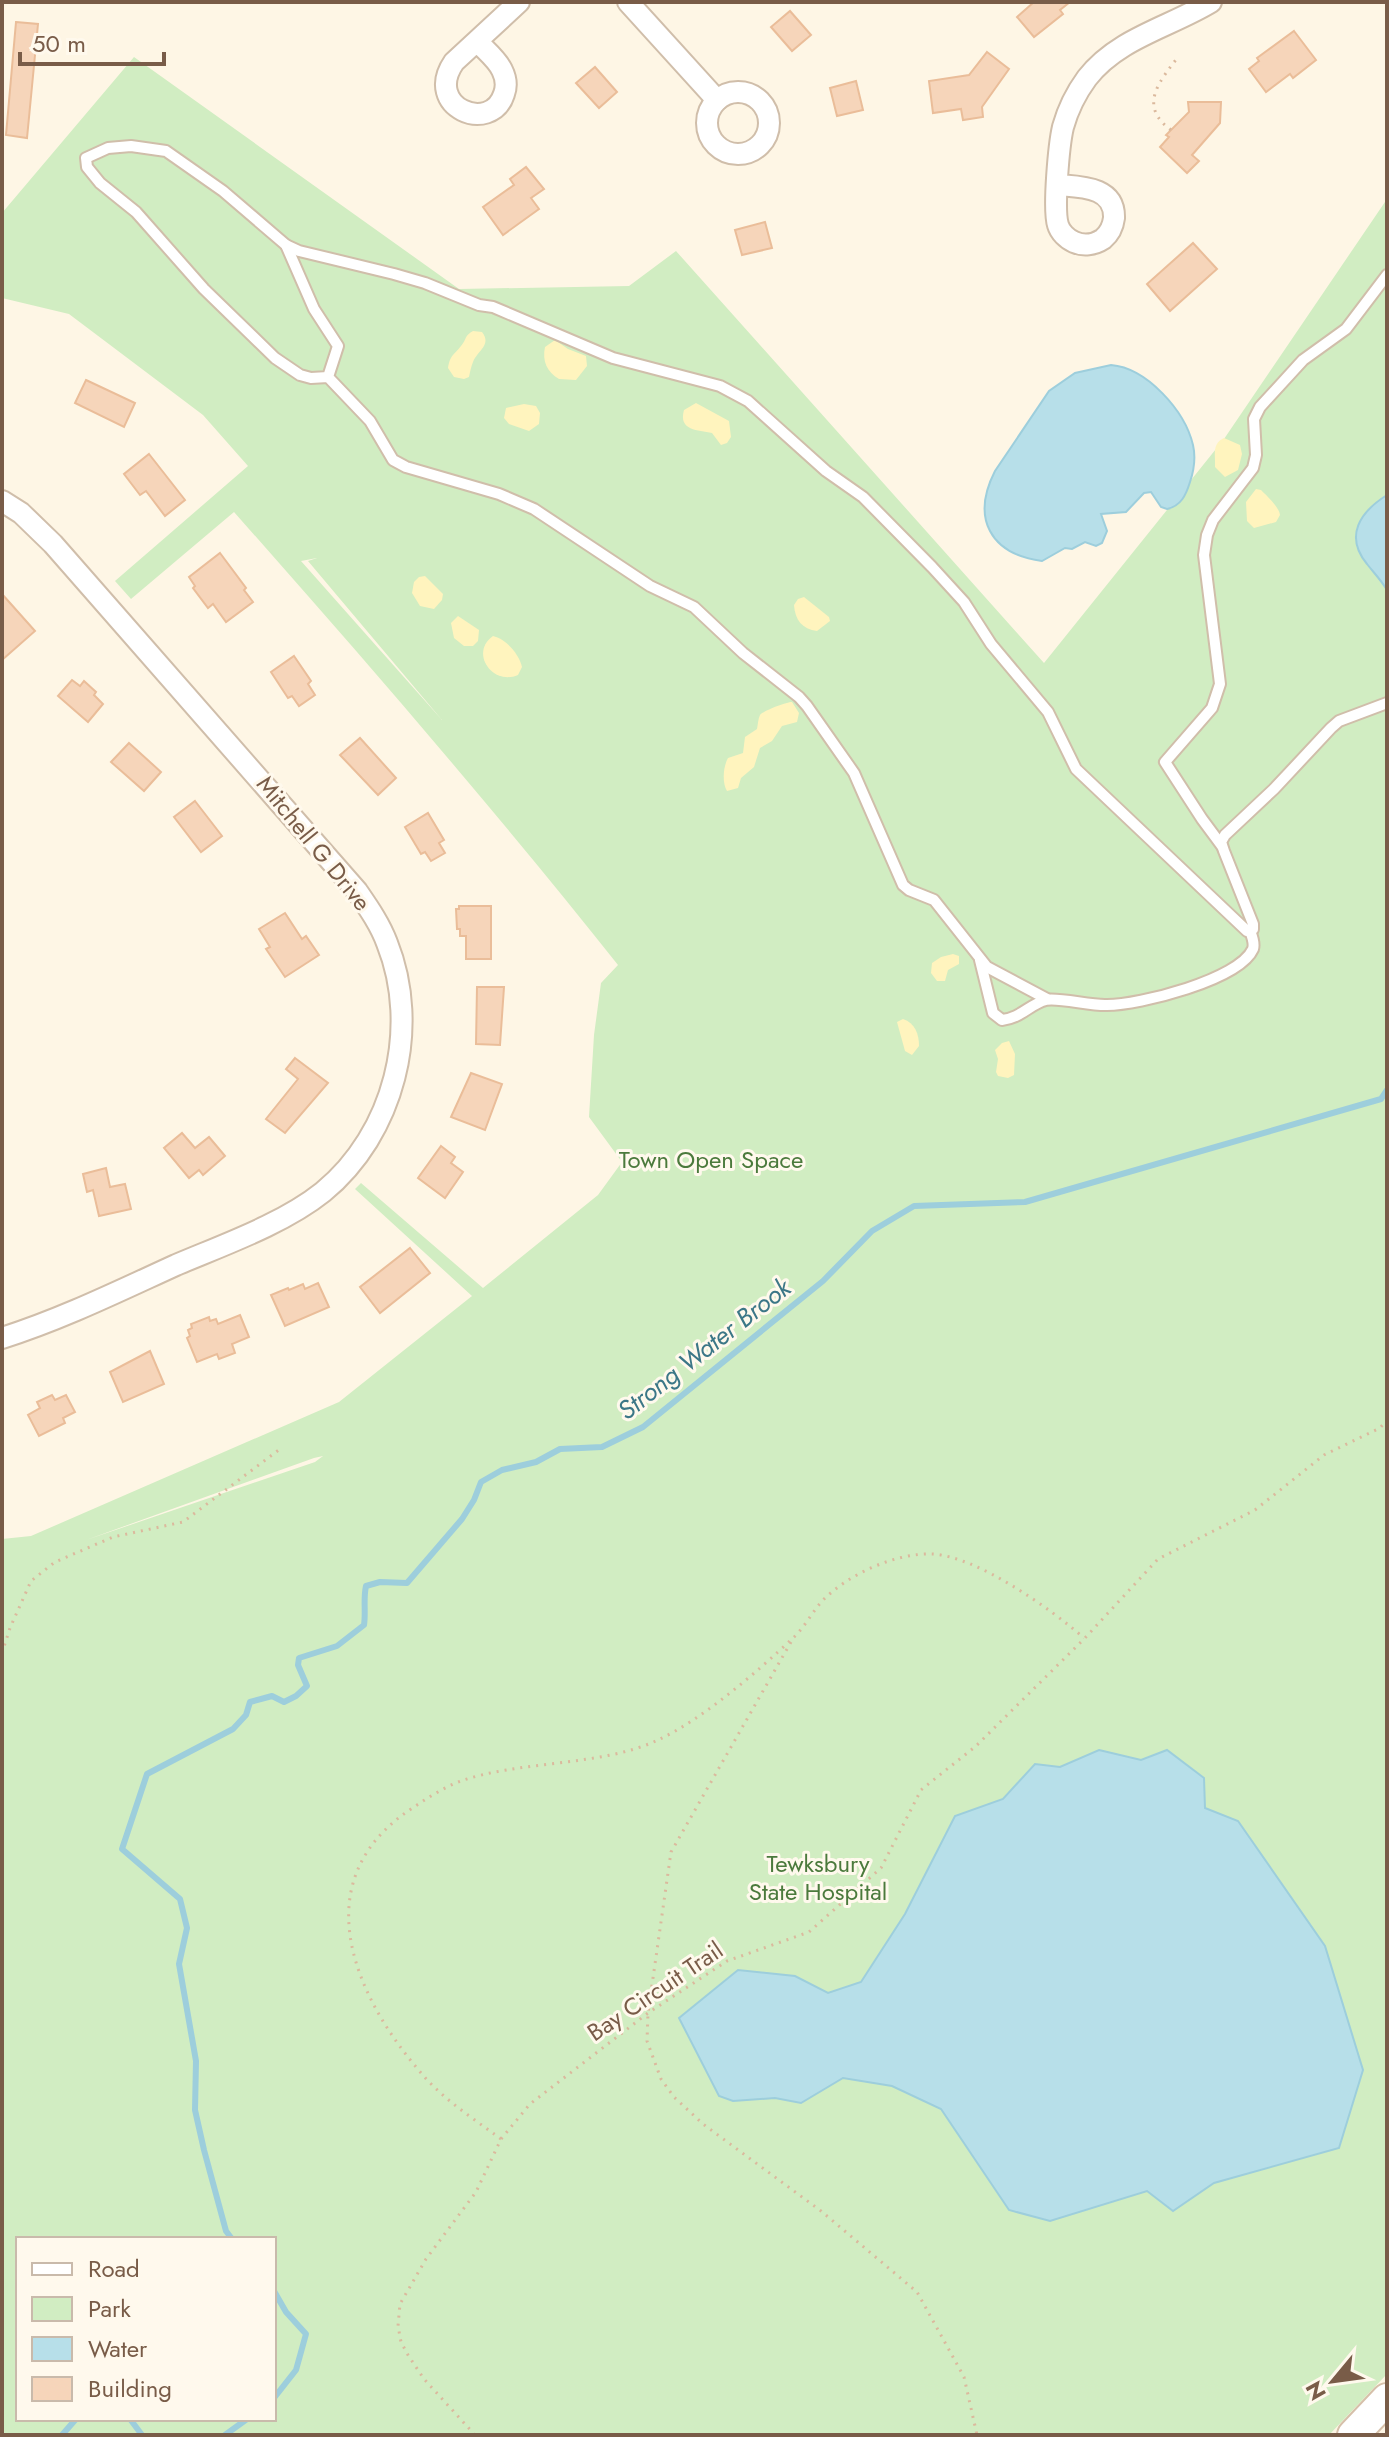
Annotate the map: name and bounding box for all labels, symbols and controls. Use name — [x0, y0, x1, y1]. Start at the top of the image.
scale bar — [20, 16, 164, 66]
text: 50 m — [32, 26, 86, 61]
street label: Mitchell G Drive — [248, 768, 380, 918]
park label: Town Open Space — [619, 1142, 803, 1177]
water label: Strong Water Brook — [609, 1268, 800, 1429]
park label: Tewksbury State Hospital — [749, 1846, 887, 1909]
street label: Bay Circuit Trail — [580, 1933, 730, 2049]
legend — [16, 2237, 276, 2421]
text: Road — [88, 2251, 140, 2286]
text: Park — [88, 2291, 131, 2326]
text: Water — [88, 2331, 148, 2366]
north arrow — [1293, 2341, 1373, 2421]
text: Building — [88, 2371, 172, 2406]
text: N — [1297, 2375, 1334, 2406]

